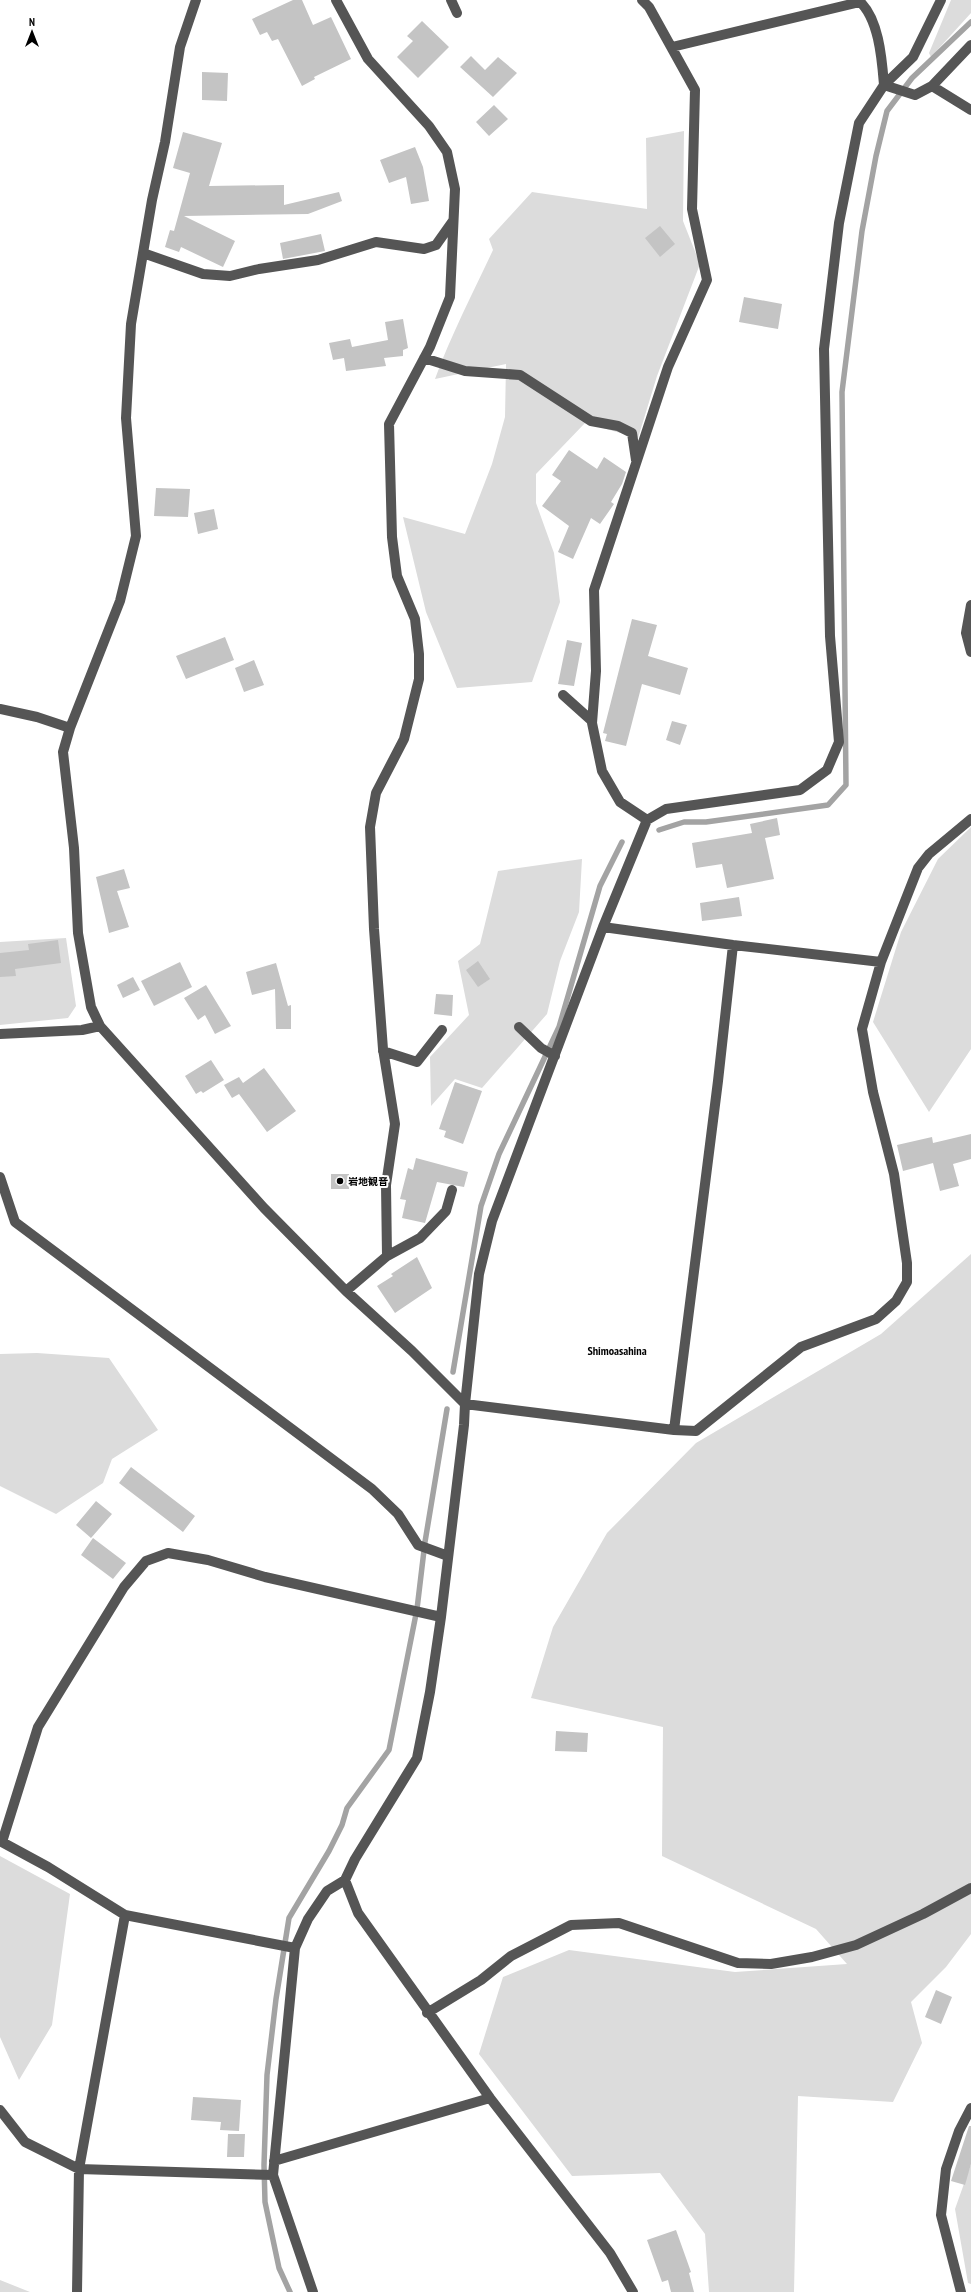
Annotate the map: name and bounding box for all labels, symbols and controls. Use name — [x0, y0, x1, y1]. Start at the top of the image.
north arrow — [12, 12, 52, 52]
text: N — [29, 15, 35, 29]
place label: 岩地観音 — [348, 1175, 388, 1188]
marker: 岩地観音 — [335, 1176, 345, 1186]
district label: Shimoasahina — [587, 1343, 647, 1358]

